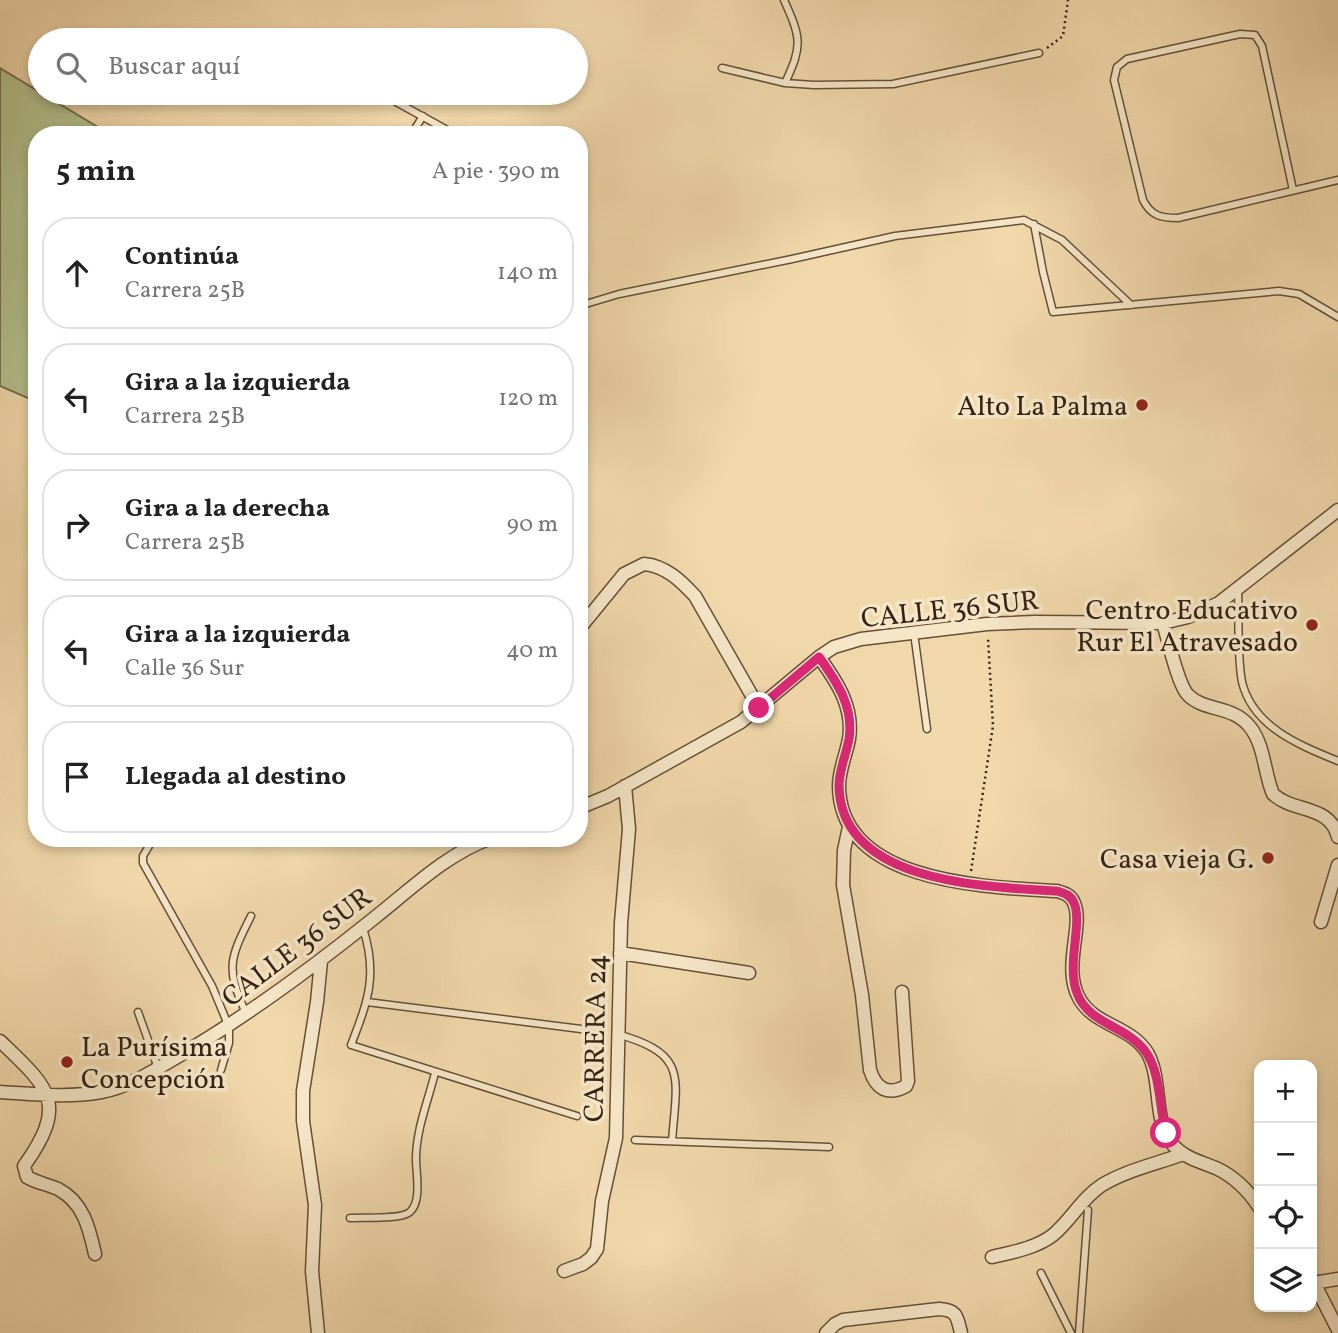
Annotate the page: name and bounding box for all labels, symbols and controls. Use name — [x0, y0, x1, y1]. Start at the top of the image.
search box — [28, 28, 588, 105]
icon: search — [52, 48, 90, 86]
text: Buscar aquí — [108, 49, 240, 85]
text: 5 min — [56, 151, 136, 193]
text: A pie · 390 m — [432, 156, 560, 188]
text: Continúa — [125, 239, 239, 275]
icon: ahead — [58, 254, 96, 292]
text: 140 m — [497, 257, 558, 289]
text: Carrera 25B — [125, 275, 245, 307]
text: Gira a la izquierda — [125, 365, 350, 401]
icon: left — [58, 380, 96, 418]
text: 120 m — [498, 383, 558, 415]
place label: Alto La Palma — [957, 388, 1128, 427]
marker: Alto La Palma — [1134, 397, 1150, 413]
text: Carrera 25B — [125, 401, 245, 433]
text: Gira a la derecha — [125, 491, 330, 527]
icon: right — [58, 506, 96, 544]
text: 90 m — [507, 509, 558, 541]
text: Carrera 25B — [125, 527, 245, 559]
street label: CALLE 36 SUR — [859, 582, 1041, 639]
place label: Centro Educativo Rur El Atravesado — [1077, 592, 1298, 663]
text: Gira a la izquierda — [125, 617, 350, 653]
marker: Centro Educativo Rur El Atravesado — [1304, 617, 1320, 633]
icon: left — [58, 632, 96, 670]
text: 40 m — [506, 635, 558, 667]
text: Calle 36 Sur — [125, 653, 244, 685]
route end — [743, 692, 774, 723]
icon: arrive — [58, 758, 96, 796]
text: Llegada al destino — [125, 759, 346, 795]
place label: Casa vieja G. — [1100, 841, 1254, 880]
marker: Casa vieja G. — [1260, 850, 1276, 866]
street label: CALLE 36 SUR — [214, 879, 381, 1017]
street label: CARRERA 24 — [576, 954, 617, 1122]
place label: La Purísima Concepción — [81, 1029, 228, 1100]
marker: La Purísima Concepción — [59, 1054, 75, 1070]
map controls — [1254, 1060, 1317, 1312]
button: + — [1254, 1060, 1317, 1123]
route start — [1150, 1117, 1181, 1148]
button: − — [1254, 1123, 1317, 1186]
button: locate — [1254, 1186, 1317, 1249]
button: layers — [1254, 1249, 1317, 1312]

